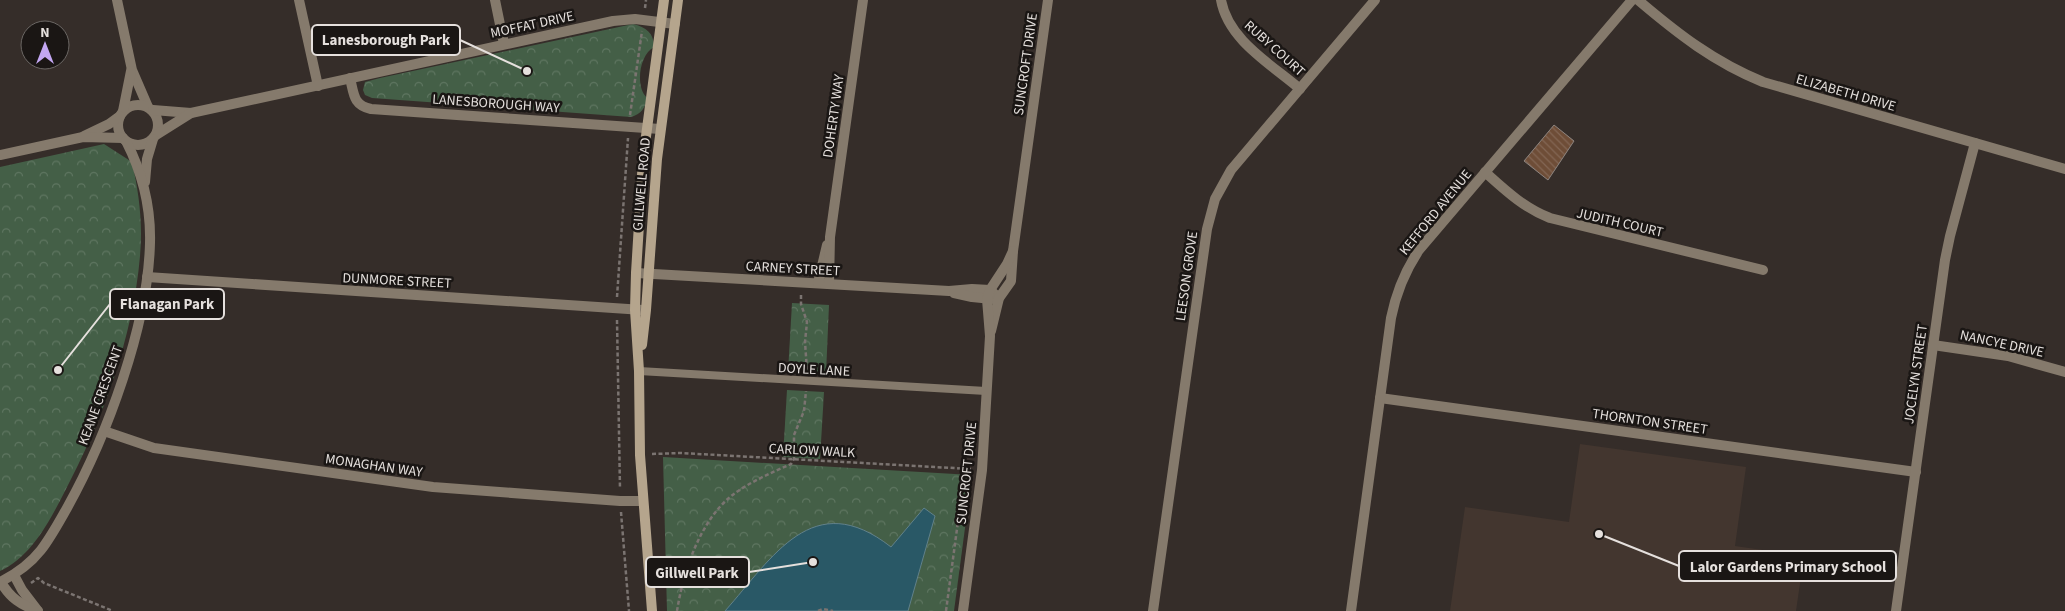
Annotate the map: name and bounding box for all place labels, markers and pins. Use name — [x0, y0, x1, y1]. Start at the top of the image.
callout: Lanesborough Park — [312, 25, 460, 55]
callout: Flanagan Park — [110, 289, 224, 319]
callout: Lalor Gardens Primary School — [1679, 551, 1896, 581]
callout: Gillwell Park — [646, 557, 749, 587]

